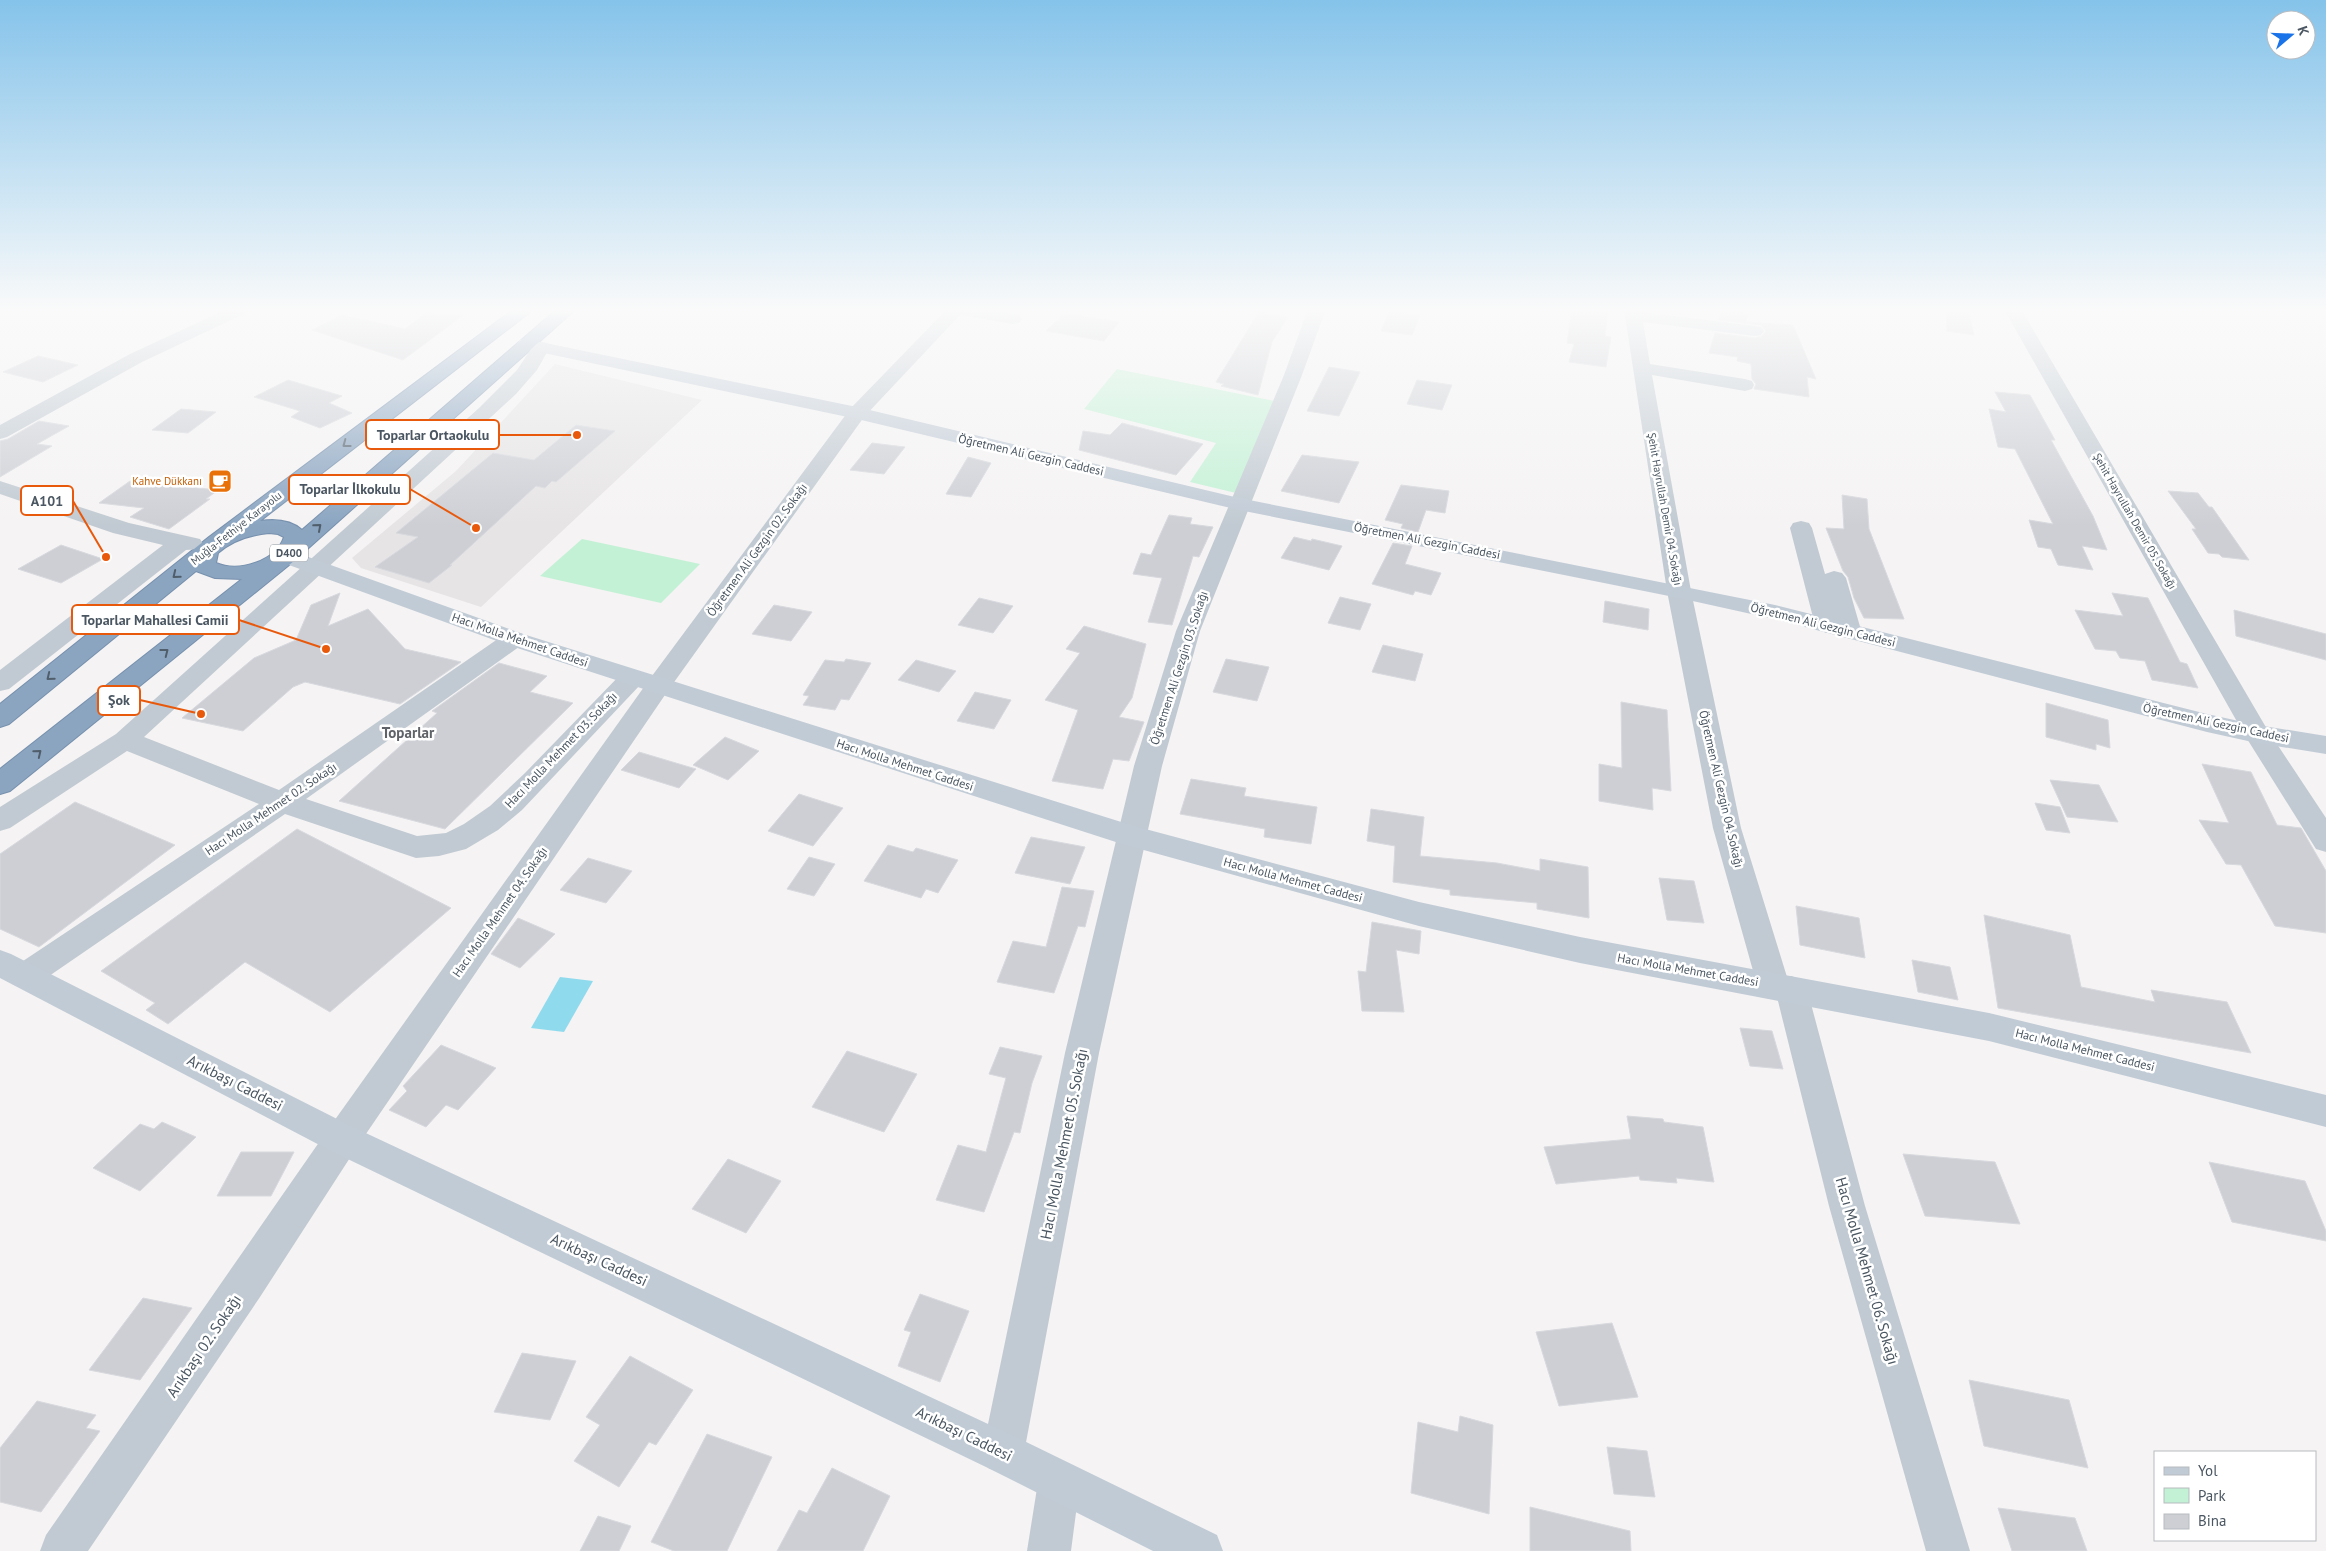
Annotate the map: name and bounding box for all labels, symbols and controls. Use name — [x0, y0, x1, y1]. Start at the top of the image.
north arrow — [2266, 10, 2316, 60]
text: K — [2293, 24, 2313, 38]
callout: Toparlar Ortaokulu — [366, 420, 499, 449]
text: Toparlar Ortaokulu — [377, 426, 489, 444]
street label: Öğretmen Ali Gezgin Caddesi — [957, 430, 1105, 479]
street label: Şehit Hayrullah Demir 04. Sokağı — [1645, 432, 1685, 586]
one-way arrow — [342, 438, 352, 447]
street label: Şehit Hayrullah Demir 05. Sokağı — [2090, 451, 2180, 591]
cafe icon: Kahve Dükkanı — [207, 468, 233, 494]
place label: Kahve Dükkanı — [132, 474, 202, 488]
callout: Toparlar İlkokulu — [289, 475, 410, 504]
text: Toparlar İlkokulu — [300, 480, 401, 498]
street label: Öğretmen Ali Gezgin 02. Sokağı — [703, 480, 810, 619]
callout: A101 — [21, 486, 73, 515]
street label: Muğla-Fethiye Karayolu — [188, 488, 284, 568]
text: A101 — [31, 492, 63, 510]
street label: Öğretmen Ali Gezgin Caddesi — [1353, 519, 1502, 562]
one-way arrow — [313, 524, 322, 533]
road number: D400 — [270, 544, 308, 562]
one-way arrow — [173, 570, 182, 578]
street label: Öğretmen Ali Gezgin 03. Sokağı — [1147, 589, 1211, 747]
street label: Öğretmen Ali Gezgin Caddesi — [1749, 599, 1897, 650]
callout: Toparlar Mahallesi Camii — [72, 605, 239, 634]
street label: Hacı Molla Mehmet Caddesi — [450, 609, 590, 670]
text: Toparlar Mahallesi Camii — [81, 611, 229, 629]
one-way arrow — [159, 649, 168, 657]
one-way arrow — [47, 672, 56, 680]
callout: Şok — [98, 686, 140, 715]
street label: Hacı Molla Mehmet 03. Sokağı — [501, 689, 620, 811]
text: Şok — [108, 691, 130, 709]
street label: Öğretmen Ali Gezgin Caddesi — [2142, 700, 2290, 745]
street label: Öğretmen Ali Gezgin 04. Sokağı — [1696, 709, 1747, 869]
district label: Toparlar — [382, 723, 435, 742]
street label: Hacı Molla Mehmet Caddesi — [835, 735, 976, 794]
one-way arrow — [32, 751, 41, 759]
street label: Hacı Molla Mehmet 02. Sokağı — [202, 759, 339, 858]
street label: Hacı Molla Mehmet 04. Sokağı — [449, 844, 550, 980]
street label: Hacı Molla Mehmet Caddesi — [1222, 854, 1364, 905]
street label: Hacı Molla Mehmet Caddesi — [1616, 950, 1760, 989]
street label: Hacı Molla Mehmet Caddesi — [2014, 1025, 2156, 1074]
street label: Hacı Molla Mehmet 05. Sokağı — [1036, 1047, 1091, 1241]
street label: Arıkbaşı Caddesi — [184, 1050, 286, 1115]
street label: Hacı Molla Mehmet 06. Sokağı — [1832, 1175, 1903, 1367]
street label: Arıkbaşı Caddesi — [548, 1229, 651, 1290]
street label: Arıkbaşı 02. Sokağı — [162, 1291, 245, 1401]
street label: Arıkbaşı Caddesi — [913, 1402, 1015, 1465]
legend — [2154, 1451, 2316, 1541]
text: Yol — [2198, 1461, 2218, 1480]
text: Park — [2198, 1486, 2226, 1505]
text: Bina — [2198, 1511, 2226, 1530]

